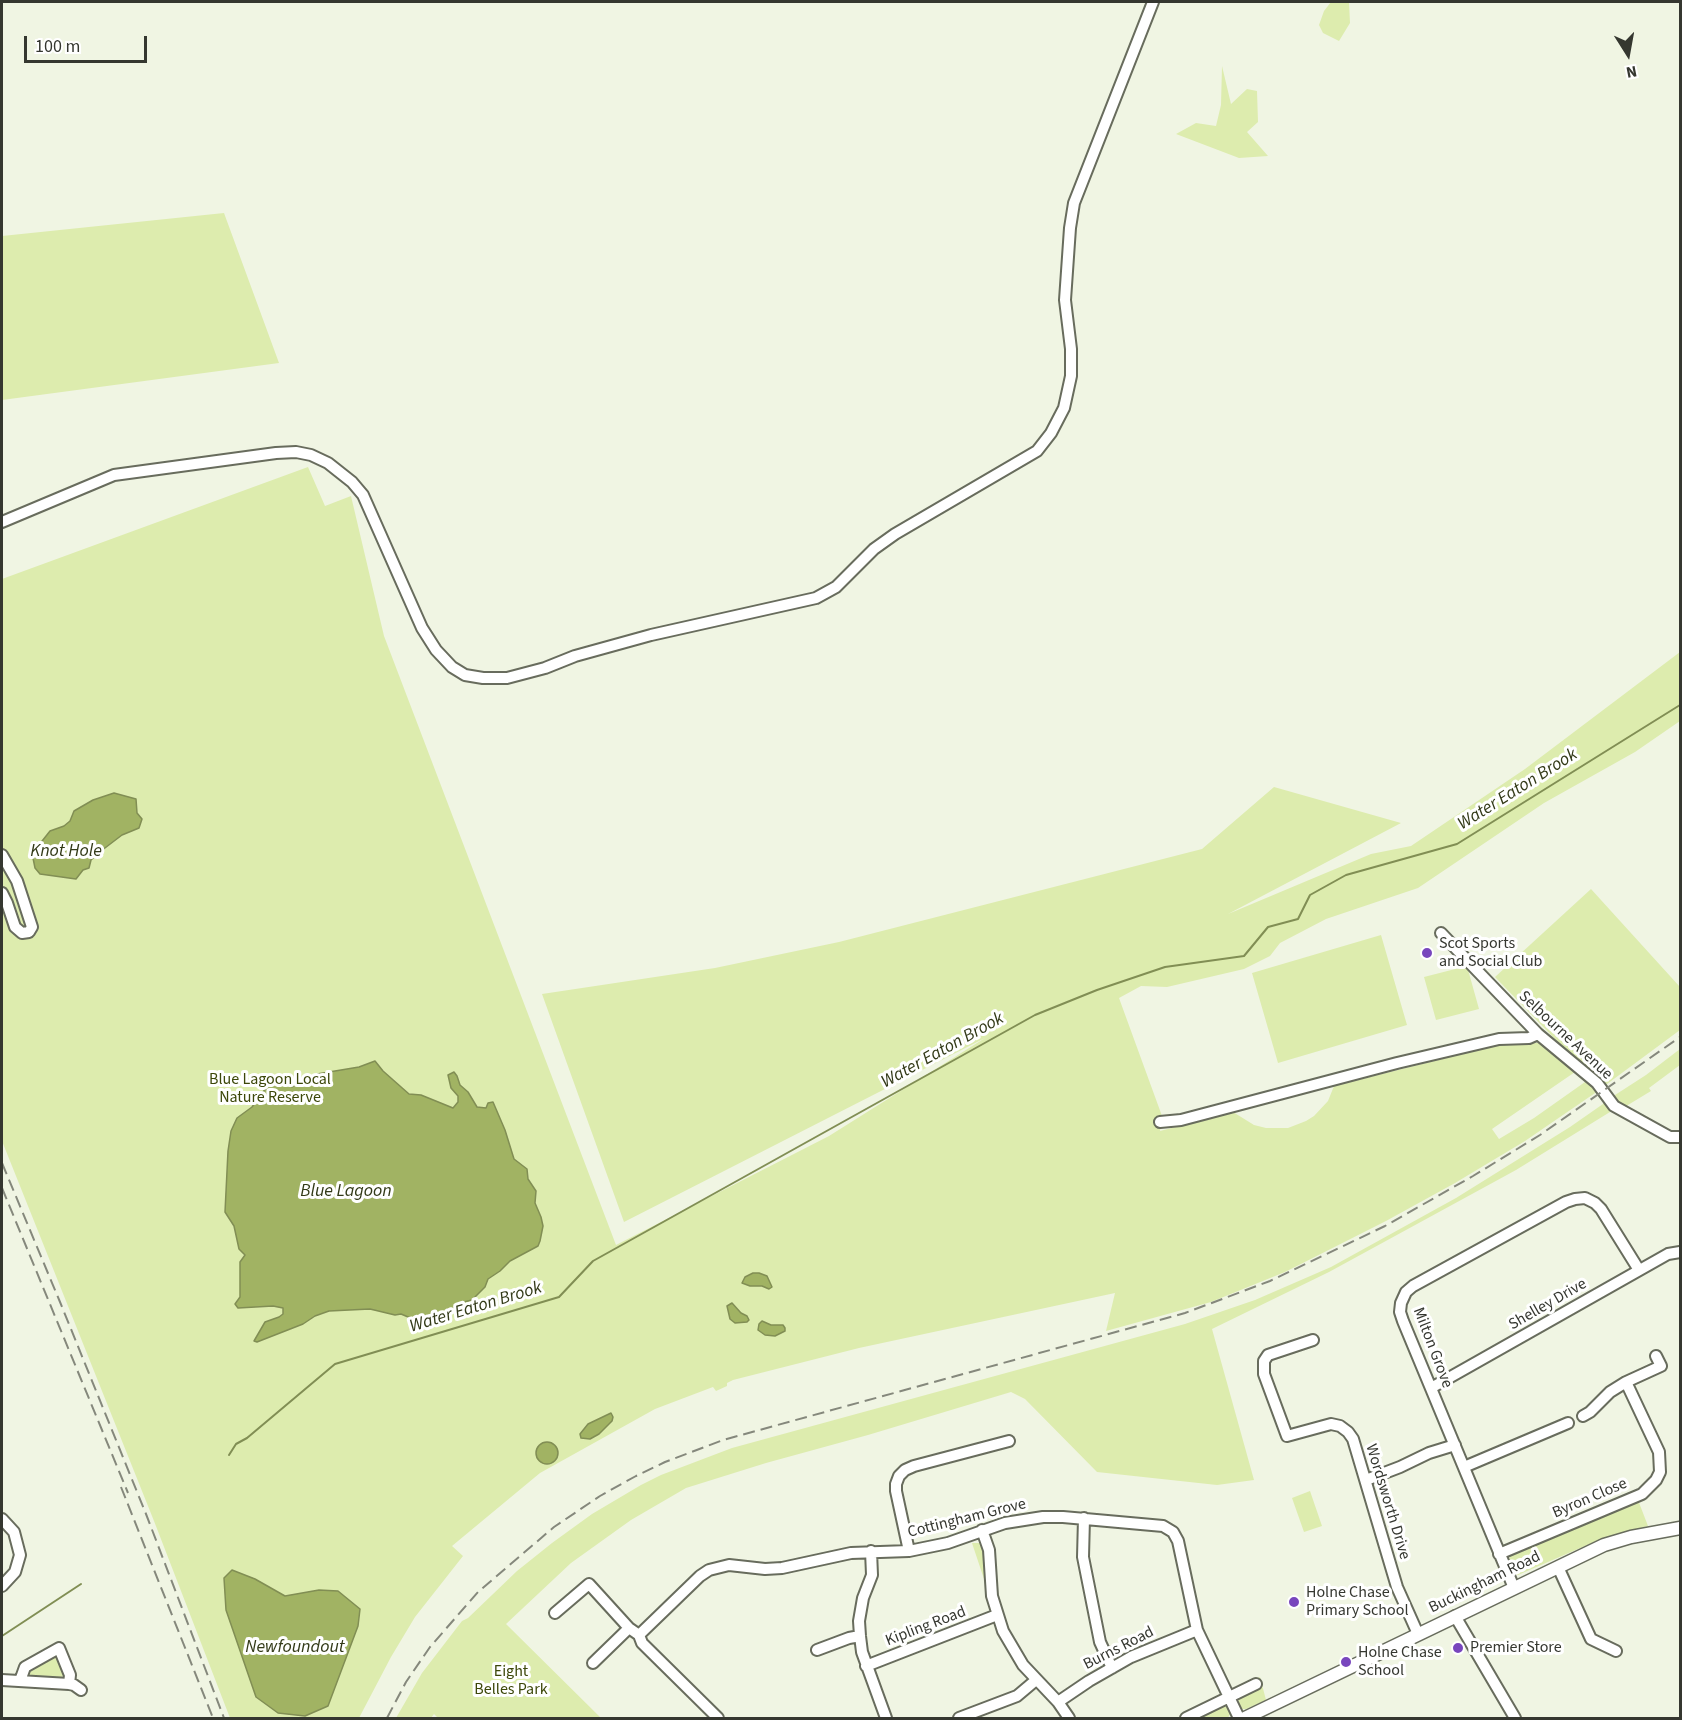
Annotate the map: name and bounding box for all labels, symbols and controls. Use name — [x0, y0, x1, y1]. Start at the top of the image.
scale bar — [27, 24, 150, 62]
north arrow — [1598, 24, 1658, 84]
text: 100 m — [35, 34, 80, 59]
text: N — [1624, 60, 1639, 83]
water label: Water Eaton Brook — [1454, 745, 1582, 835]
water label: Knot Hole — [30, 841, 102, 863]
place label: Scot Sports and Social Club — [1439, 934, 1542, 972]
marker: Scot Sports and Social Club — [1420, 946, 1434, 960]
street label: Selbourne Avenue — [1514, 988, 1616, 1084]
water label: Water Eaton Brook — [878, 1008, 1008, 1094]
park label: Blue Lagoon Local Nature Reserve — [209, 1070, 331, 1108]
water label: Blue Lagoon — [300, 1181, 392, 1203]
street label: Shelley Drive — [1506, 1275, 1590, 1335]
water label: Water Eaton Brook — [407, 1278, 545, 1338]
street label: Milton Grove — [1408, 1305, 1456, 1391]
street label: Wordsworth Drive — [1360, 1442, 1414, 1562]
street label: Byron Close — [1550, 1475, 1630, 1523]
street label: Cottingham Grove — [906, 1495, 1028, 1543]
street label: Buckingham Road — [1426, 1548, 1544, 1618]
place label: Holne Chase Primary School — [1306, 1583, 1408, 1621]
marker: Holne Chase Primary School — [1287, 1595, 1301, 1609]
street label: Kipling Road — [883, 1603, 969, 1651]
street label: Burns Road — [1080, 1623, 1158, 1675]
water label: Newfoundout — [245, 1637, 345, 1659]
place label: Premier Store — [1470, 1638, 1562, 1658]
marker: Premier Store — [1451, 1641, 1465, 1655]
place label: Holne Chase School — [1358, 1643, 1442, 1681]
marker: Holne Chase School — [1339, 1655, 1353, 1669]
park label: Eight Belles Park — [474, 1662, 548, 1700]

